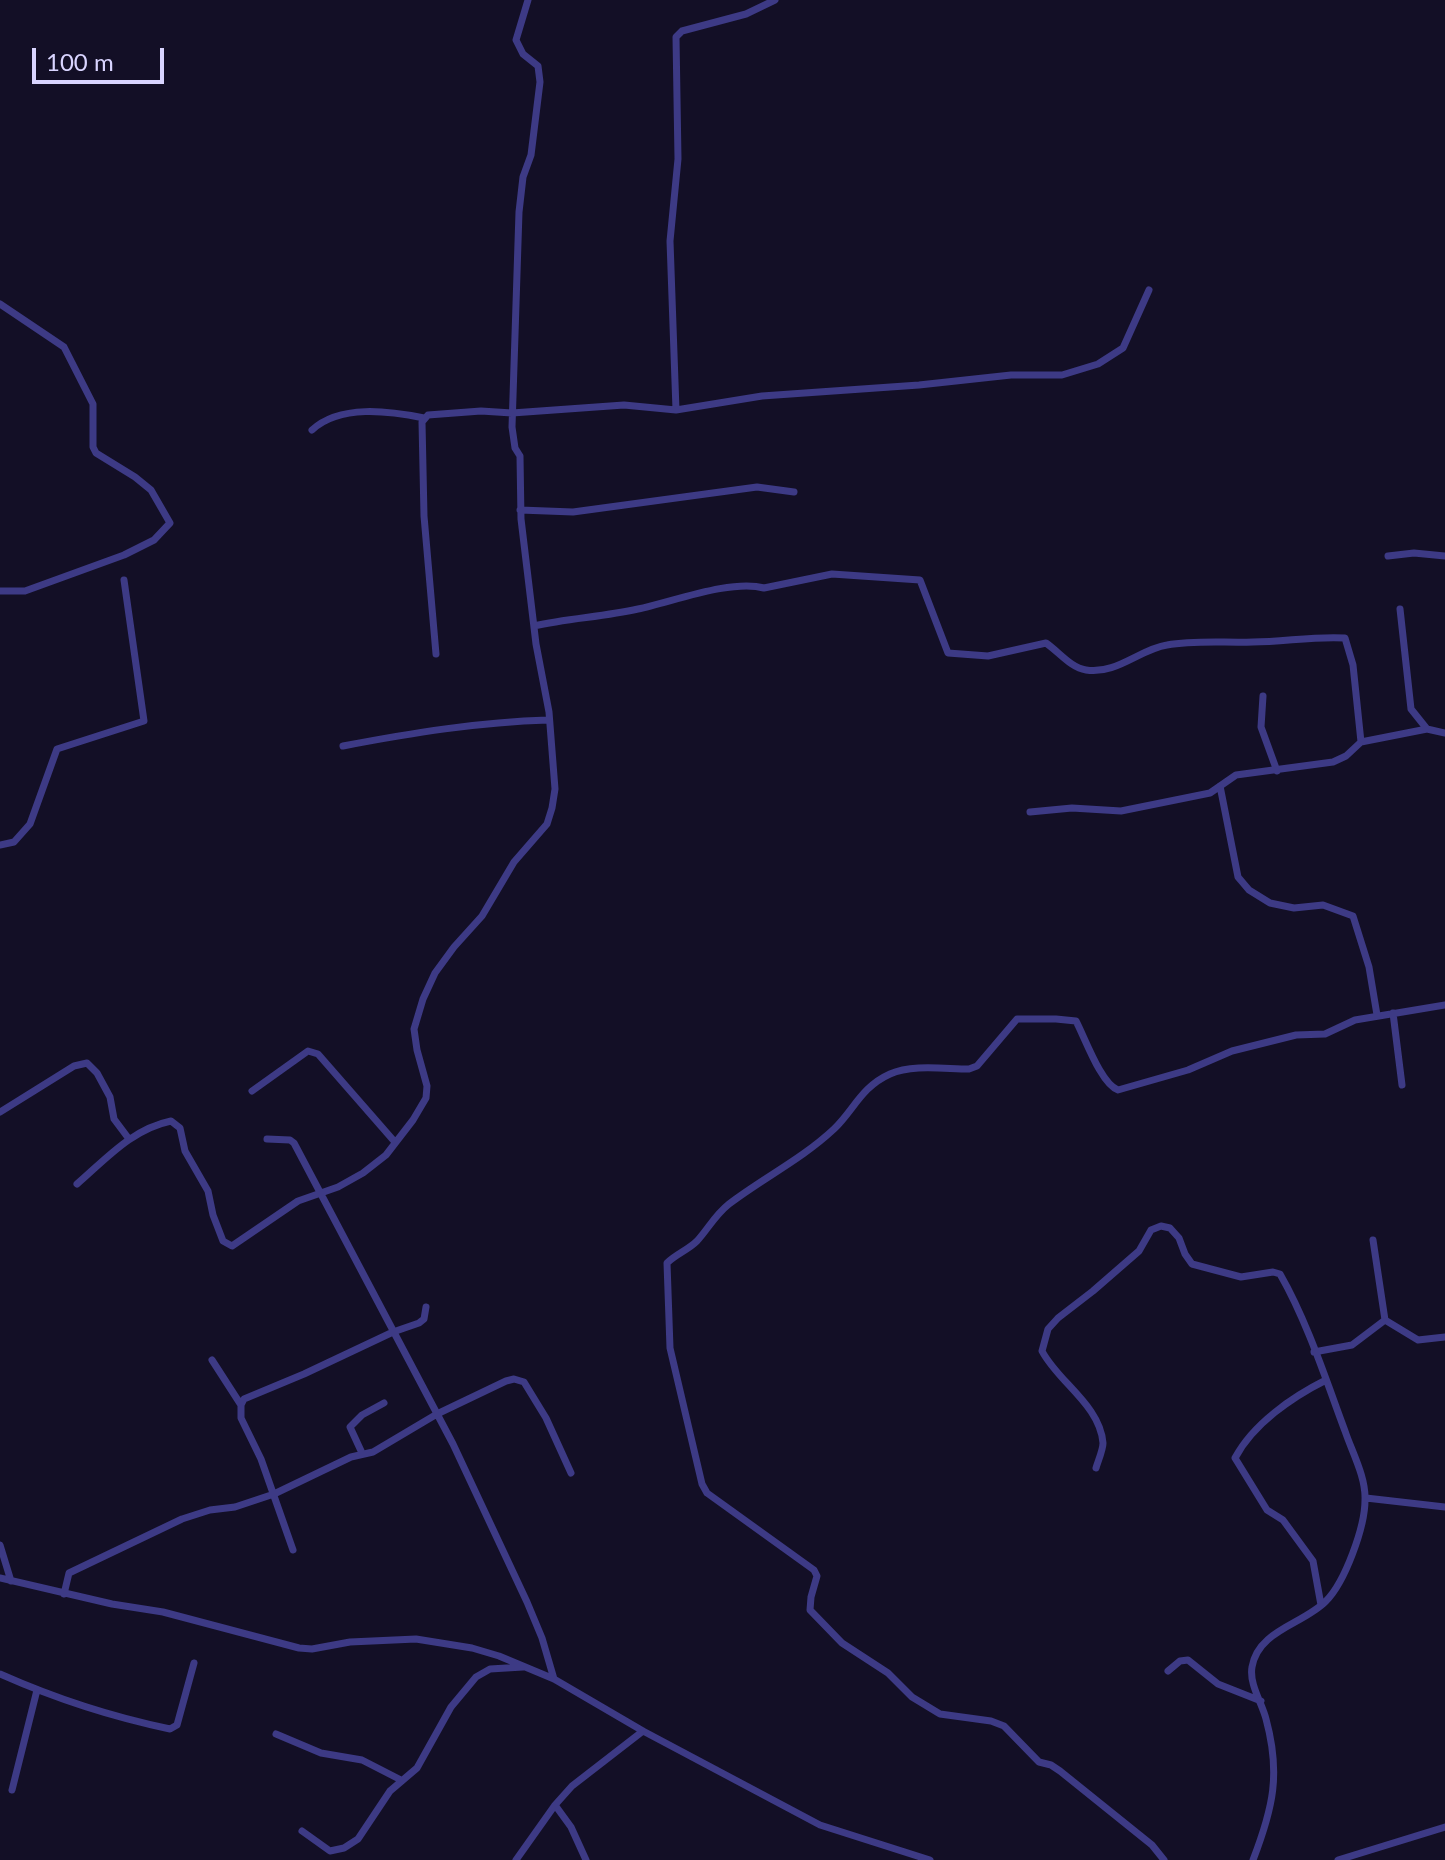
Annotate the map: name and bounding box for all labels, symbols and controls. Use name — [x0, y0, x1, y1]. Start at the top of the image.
scale bar — [36, 32, 168, 82]
text: 100 m — [46, 47, 114, 76]

